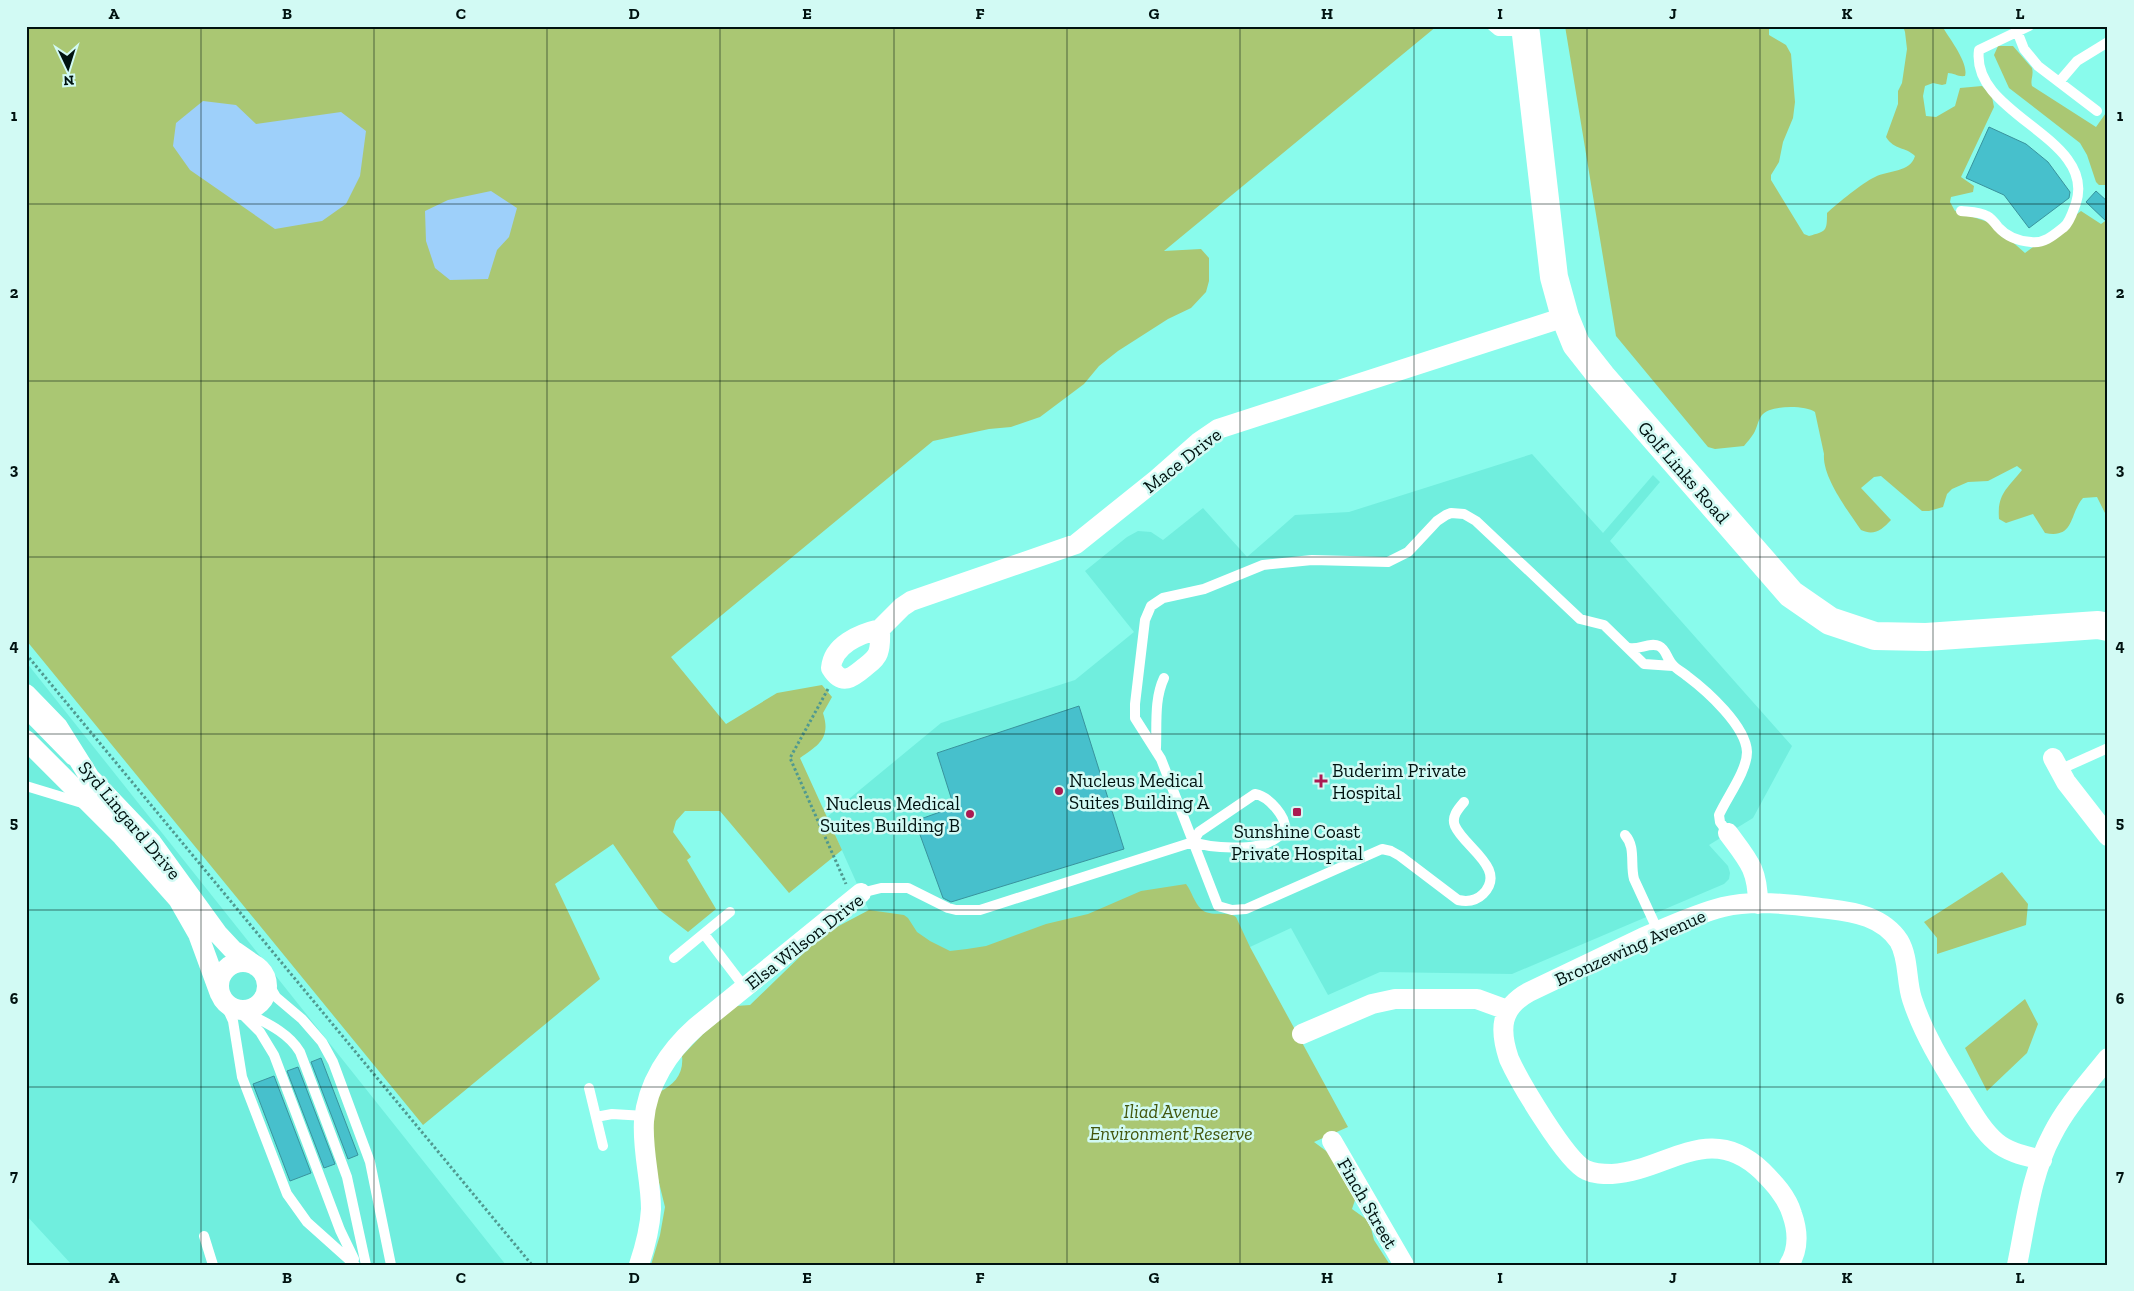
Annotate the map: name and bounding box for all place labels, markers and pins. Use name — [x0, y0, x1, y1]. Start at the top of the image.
place label: Buderim Private Hospital — [1332, 759, 1466, 804]
place label: Nucleus Medical Suites Building A — [1069, 769, 1210, 814]
marker: Buderim Private Hospital — [1314, 774, 1328, 788]
marker: Nucleus Medical Suites Building A — [1053, 785, 1065, 797]
place label: Nucleus Medical Suites Building B — [820, 792, 960, 837]
marker: Sunshine Coast Private Hospital — [1291, 806, 1303, 818]
marker: Nucleus Medical Suites Building B — [964, 808, 976, 820]
place label: Sunshine Coast Private Hospital — [1231, 820, 1363, 865]

